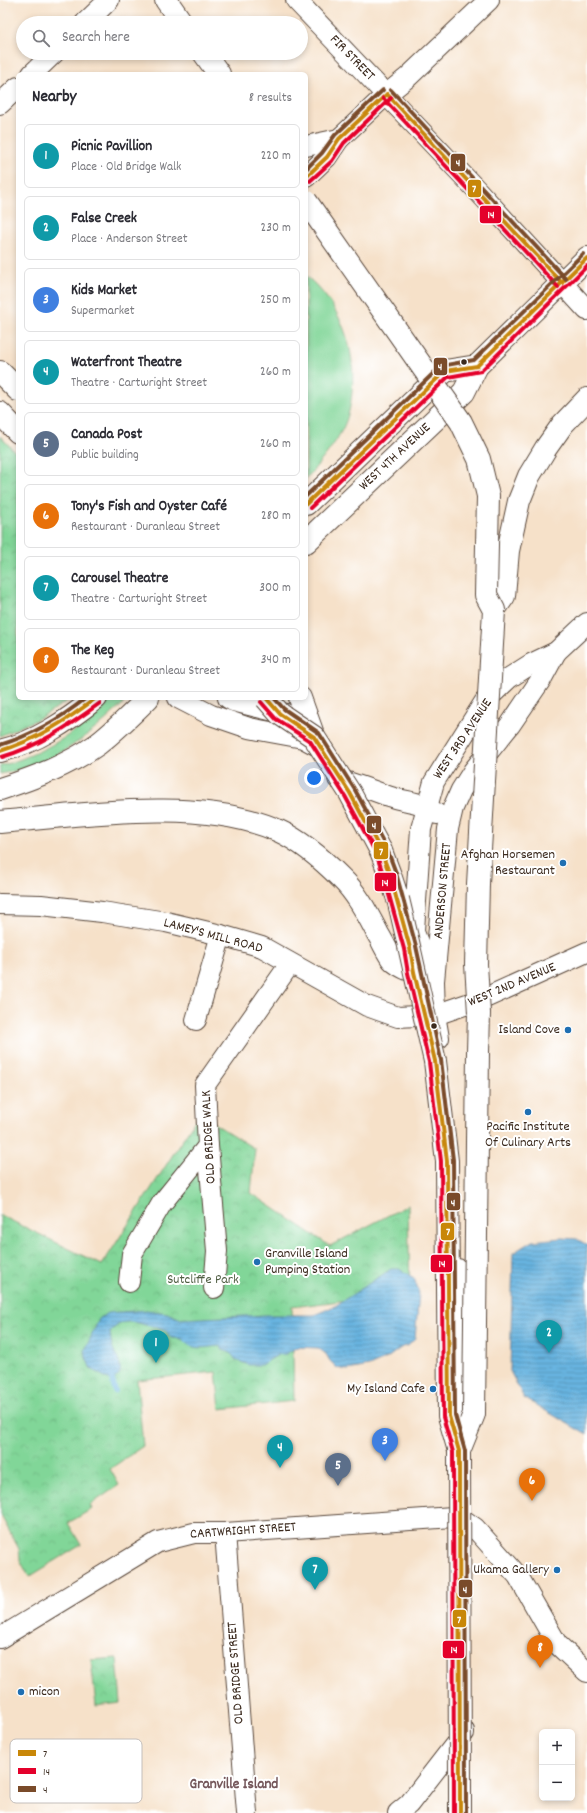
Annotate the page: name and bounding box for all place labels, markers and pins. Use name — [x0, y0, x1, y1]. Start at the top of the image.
unlabelled marker — [459, 357, 469, 367]
place label: Afghan Horsemen Restaurant — [461, 845, 555, 881]
marker: Afghan Horsemen Restaurant — [558, 858, 568, 868]
place label: Island Cove — [498, 1020, 560, 1040]
unlabelled marker — [429, 1021, 439, 1031]
marker: Island Cove — [563, 1025, 573, 1035]
marker: Pacific Institute Of Culinary Arts — [523, 1107, 533, 1117]
place label: Pacific Institute Of Culinary Arts — [485, 1117, 571, 1153]
place label: Granville Island Pumping Station — [265, 1244, 350, 1280]
marker: Granville Island Pumping Station — [252, 1257, 262, 1267]
pin: 2 — [536, 1320, 562, 1353]
pin: 1 — [143, 1330, 169, 1363]
place label: My Island Cafe — [347, 1379, 425, 1399]
marker: My Island Cafe — [428, 1384, 438, 1394]
pin: 3 — [372, 1428, 398, 1461]
pin: 4 — [267, 1435, 293, 1468]
pin: 5 — [325, 1453, 351, 1486]
pin: 6 — [519, 1468, 545, 1501]
pin: 7 — [302, 1557, 328, 1590]
place label: Ukama Gallery — [473, 1560, 549, 1580]
marker: Ukama Gallery — [552, 1565, 562, 1575]
pin: 8 — [527, 1635, 553, 1668]
place label: micon — [29, 1682, 60, 1702]
marker: micon — [16, 1687, 26, 1697]

